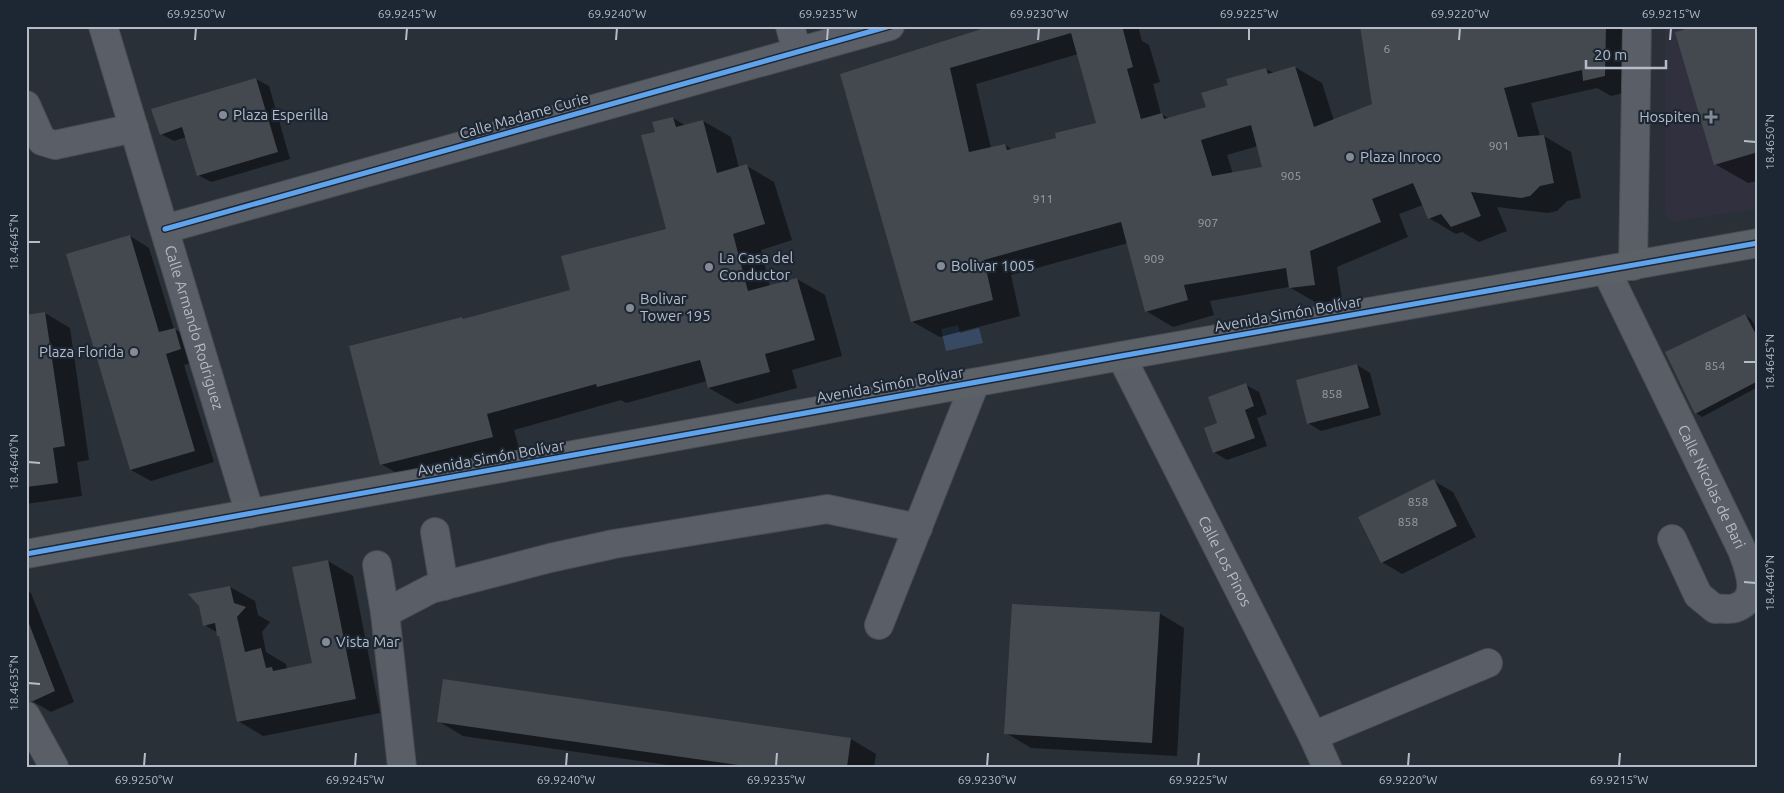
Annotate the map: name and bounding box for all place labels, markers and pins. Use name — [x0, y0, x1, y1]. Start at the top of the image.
place label: Plaza Esperilla — [233, 106, 329, 123]
place label: Hospiten — [1639, 108, 1700, 125]
marker: Plaza Esperilla — [217, 109, 229, 121]
marker: Hospiten — [1704, 110, 1718, 124]
place label: Plaza Inroco — [1360, 148, 1441, 165]
marker: Plaza Inroco — [1344, 151, 1356, 163]
place label: La Casa del Conductor — [719, 249, 793, 283]
place label: Bolivar 1005 — [951, 257, 1035, 274]
marker: Bolivar 1005 — [935, 260, 947, 272]
marker: La Casa del Conductor — [703, 261, 715, 273]
place label: Bolivar Tower 195 — [640, 290, 711, 324]
marker: Bolivar Tower 195 — [624, 302, 636, 314]
place label: Plaza Florida — [39, 343, 124, 360]
marker: Plaza Florida — [128, 346, 140, 358]
place label: Vista Mar — [336, 633, 400, 650]
marker: Vista Mar — [320, 636, 332, 648]

